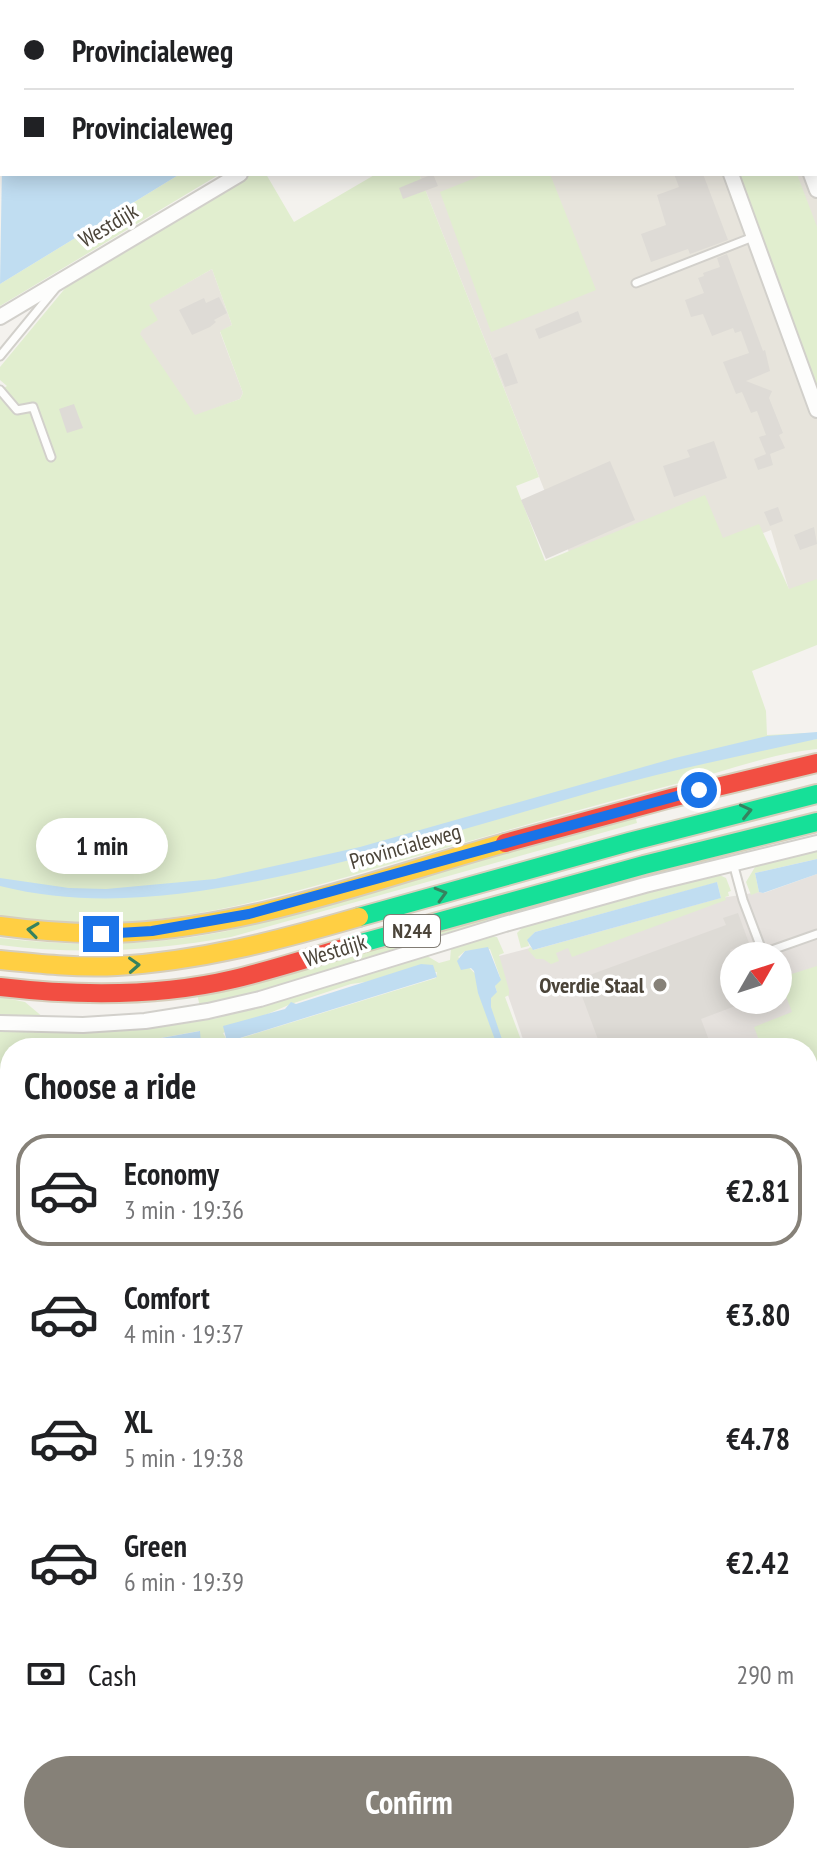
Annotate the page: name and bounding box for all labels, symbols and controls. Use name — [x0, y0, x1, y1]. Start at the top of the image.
text: Provincialeweg — [72, 31, 233, 70]
text: Provincialeweg — [72, 108, 233, 147]
street label: Westdijk — [73, 196, 143, 254]
route start — [681, 772, 717, 808]
one-way arrow — [738, 803, 752, 820]
street label: Provincialeweg — [346, 817, 464, 875]
callout: 1 min — [35, 818, 167, 874]
text: 1 min — [76, 829, 128, 862]
one-way arrow — [433, 887, 447, 903]
road number: N244 — [384, 915, 440, 947]
route end — [83, 916, 119, 952]
one-way arrow — [26, 922, 39, 939]
street label: Westdijk — [300, 927, 370, 973]
north arrow — [720, 942, 792, 1014]
map controls — [720, 942, 792, 1014]
one-way arrow — [128, 957, 141, 974]
place label: Overdie Staal — [539, 971, 645, 999]
marker: Overdie Staal — [651, 976, 669, 994]
text: Choose a ride — [24, 1062, 196, 1109]
icon: car — [28, 1154, 100, 1226]
text: Economy — [124, 1154, 219, 1193]
text: €2.81 — [726, 1171, 790, 1210]
text: 3 min · 19:36 — [124, 1193, 244, 1226]
icon: car — [28, 1278, 100, 1350]
text: Comfort — [124, 1278, 210, 1317]
text: €3.80 — [726, 1295, 790, 1334]
text: 4 min · 19:37 — [124, 1317, 244, 1350]
icon: car — [28, 1402, 100, 1474]
text: XL — [124, 1402, 153, 1441]
text: €4.78 — [726, 1419, 790, 1458]
text: 5 min · 19:38 — [124, 1441, 244, 1474]
icon: car — [28, 1526, 100, 1598]
text: Green — [124, 1526, 187, 1565]
text: €2.42 — [726, 1543, 790, 1582]
text: 6 min · 19:39 — [124, 1565, 244, 1598]
icon: cash — [24, 1652, 68, 1696]
text: Cash — [88, 1655, 137, 1694]
text: 290 m — [736, 1658, 794, 1691]
button: Confirm — [24, 1756, 794, 1848]

